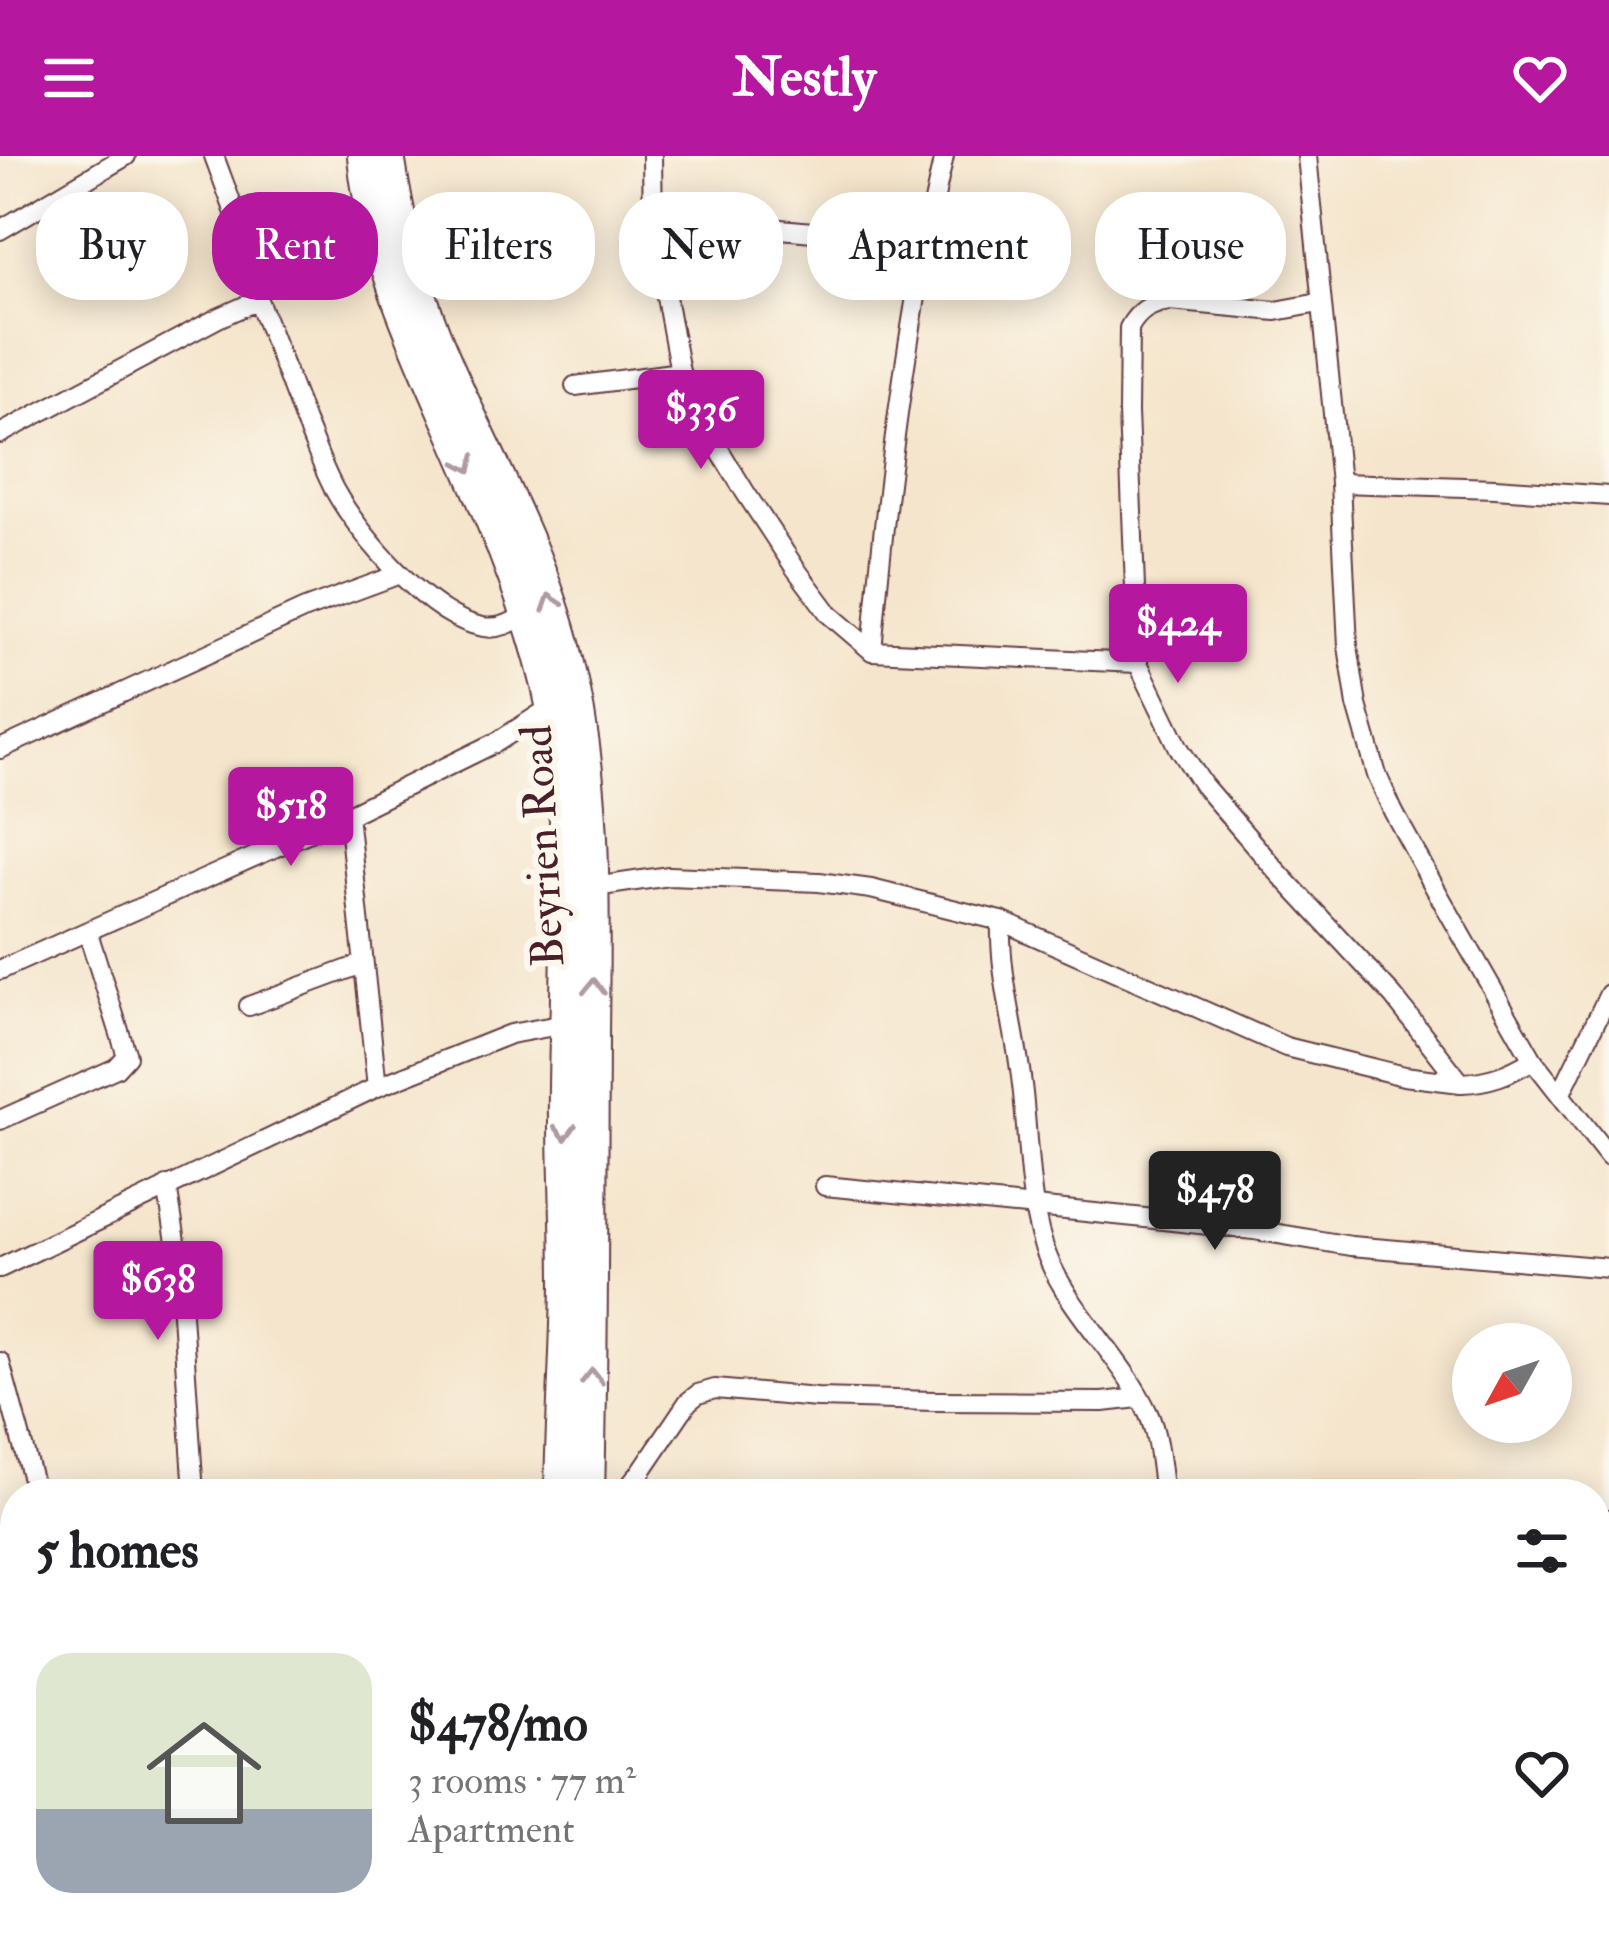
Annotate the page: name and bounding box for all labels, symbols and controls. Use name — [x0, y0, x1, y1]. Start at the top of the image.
text: Nestly — [733, 44, 876, 112]
icon: menu — [36, 45, 102, 111]
icon: heart — [1507, 45, 1573, 111]
chip: Buy — [36, 192, 188, 300]
chip: Rent — [212, 192, 378, 300]
chip: Filters — [402, 192, 595, 300]
chip: New — [619, 192, 783, 300]
chip: Apartment — [807, 192, 1071, 300]
chip: House — [1095, 192, 1286, 300]
pin: $336 — [630, 370, 772, 472]
text: $336 — [665, 384, 737, 433]
one-way arrow — [452, 452, 476, 474]
pin: $424 — [1107, 584, 1249, 686]
one-way arrow — [541, 592, 566, 613]
text: $424 — [1136, 598, 1220, 647]
street label: Beyrien Road — [509, 724, 577, 968]
pin: $518 — [220, 767, 362, 869]
text: $518 — [255, 781, 327, 830]
one-way arrow — [581, 977, 607, 995]
one-way arrow — [552, 1124, 578, 1142]
pin: $478 — [1144, 1151, 1286, 1253]
text: $478 — [1176, 1165, 1254, 1214]
pin: $638 — [87, 1241, 229, 1343]
text: $638 — [120, 1255, 196, 1304]
north arrow — [1452, 1323, 1572, 1443]
map controls — [1452, 1323, 1572, 1443]
one-way arrow — [578, 1367, 604, 1386]
icon: filters — [1509, 1518, 1575, 1584]
text: 5 homes — [36, 1519, 199, 1583]
text: $478/mo — [408, 1692, 588, 1756]
icon: home — [132, 1701, 276, 1845]
icon: heart — [1509, 1740, 1575, 1806]
text: 3 rooms · 77 m² — [408, 1756, 636, 1805]
text: Apartment — [408, 1805, 575, 1854]

